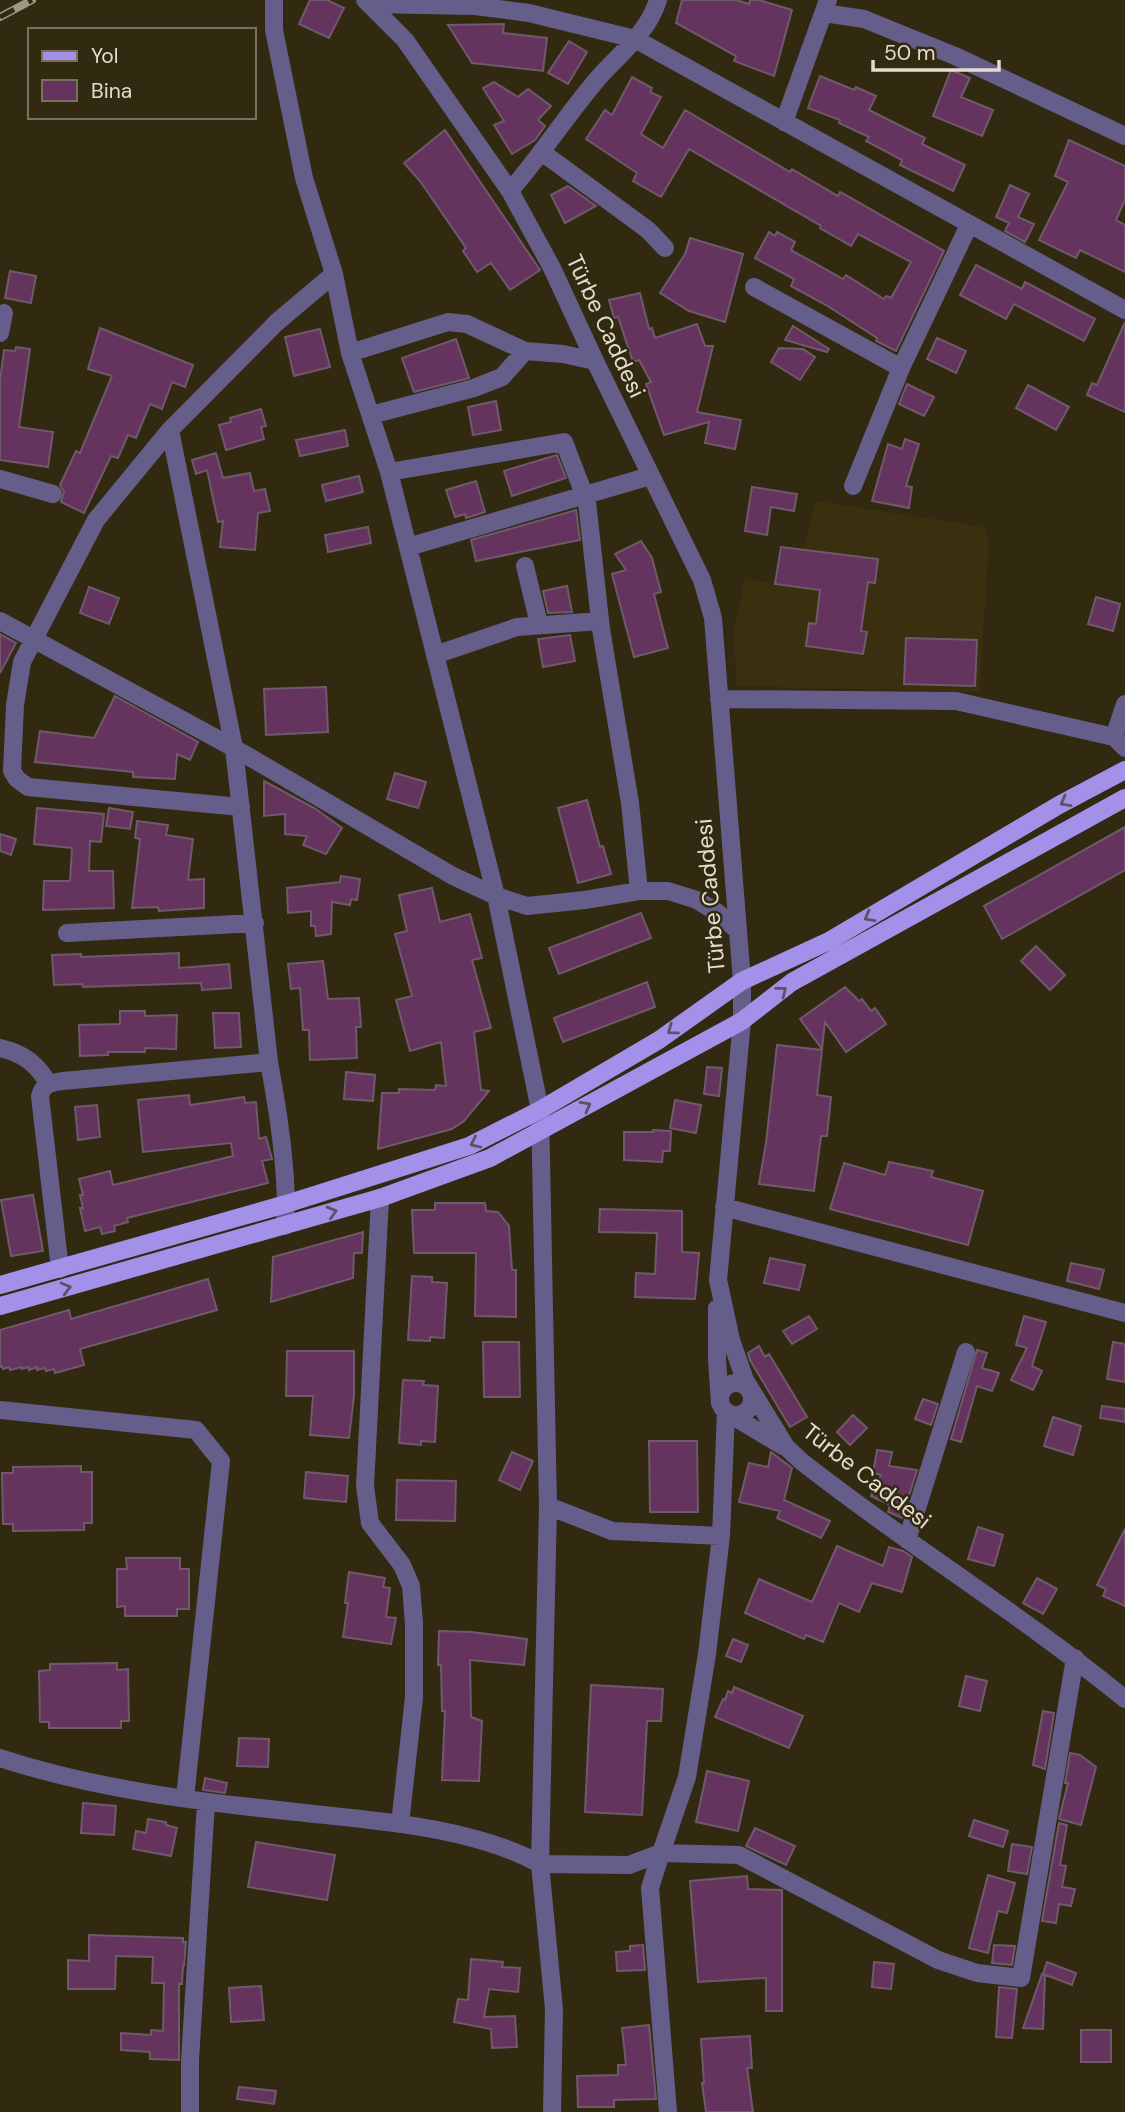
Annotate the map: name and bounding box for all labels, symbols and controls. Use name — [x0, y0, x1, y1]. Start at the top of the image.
legend — [28, 28, 256, 119]
scale bar — [873, 28, 999, 72]
text: 50 m — [884, 39, 935, 67]
text: Yol — [91, 42, 119, 70]
text: Bina — [91, 77, 132, 105]
street label: Türbe Caddesi — [560, 249, 652, 403]
one-way arrow — [1060, 794, 1072, 807]
street label: Türbe Caddesi — [688, 817, 732, 975]
one-way arrow — [863, 909, 876, 922]
one-way arrow — [774, 986, 786, 999]
one-way arrow — [668, 1022, 680, 1035]
one-way arrow — [579, 1101, 591, 1114]
one-way arrow — [470, 1135, 482, 1149]
one-way arrow — [325, 1205, 337, 1220]
one-way arrow — [60, 1281, 72, 1296]
street label: Türbe Caddesi — [797, 1416, 937, 1536]

